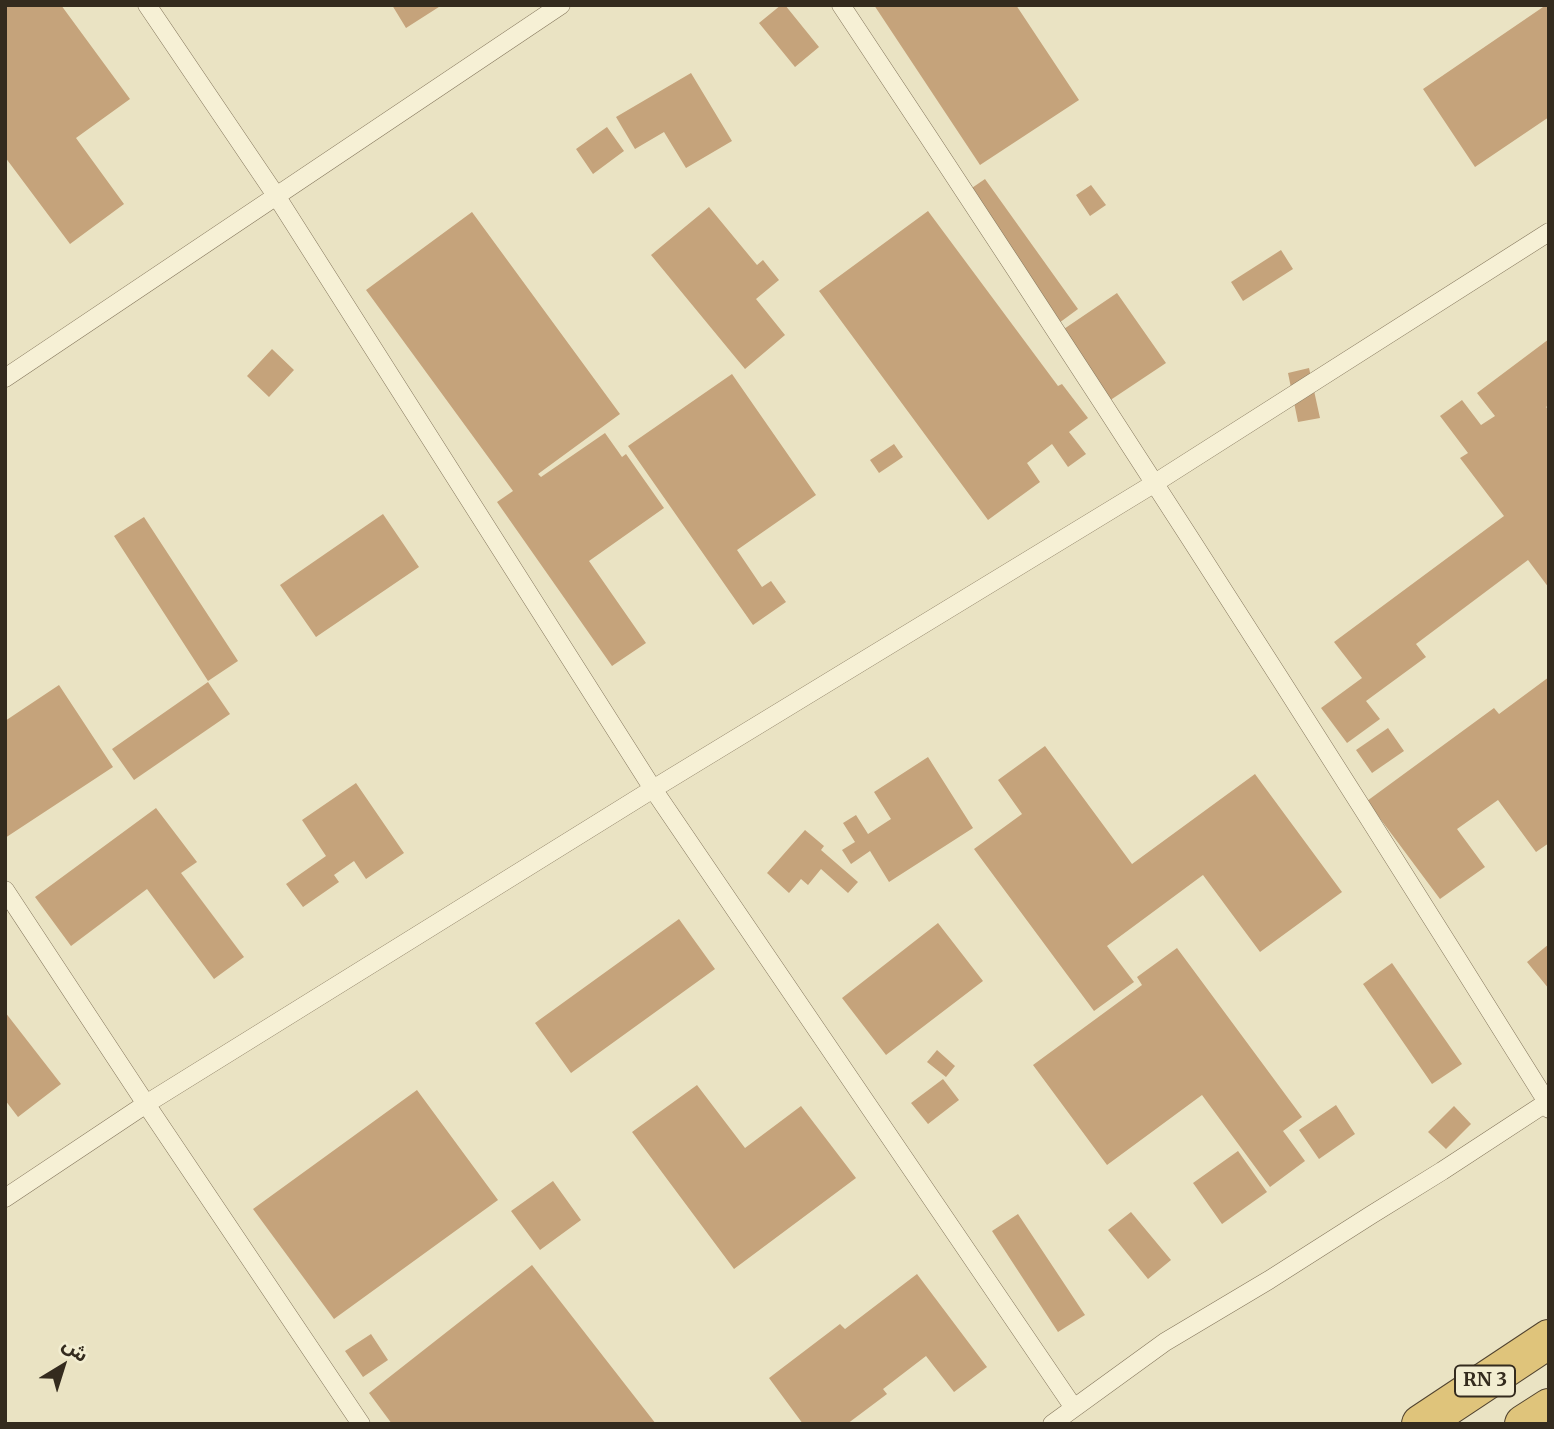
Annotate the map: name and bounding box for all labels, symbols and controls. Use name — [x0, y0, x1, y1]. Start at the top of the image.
north arrow — [28, 1331, 98, 1401]
text: ش — [58, 1332, 94, 1367]
road number: RN 3 — [1455, 1366, 1515, 1396]

